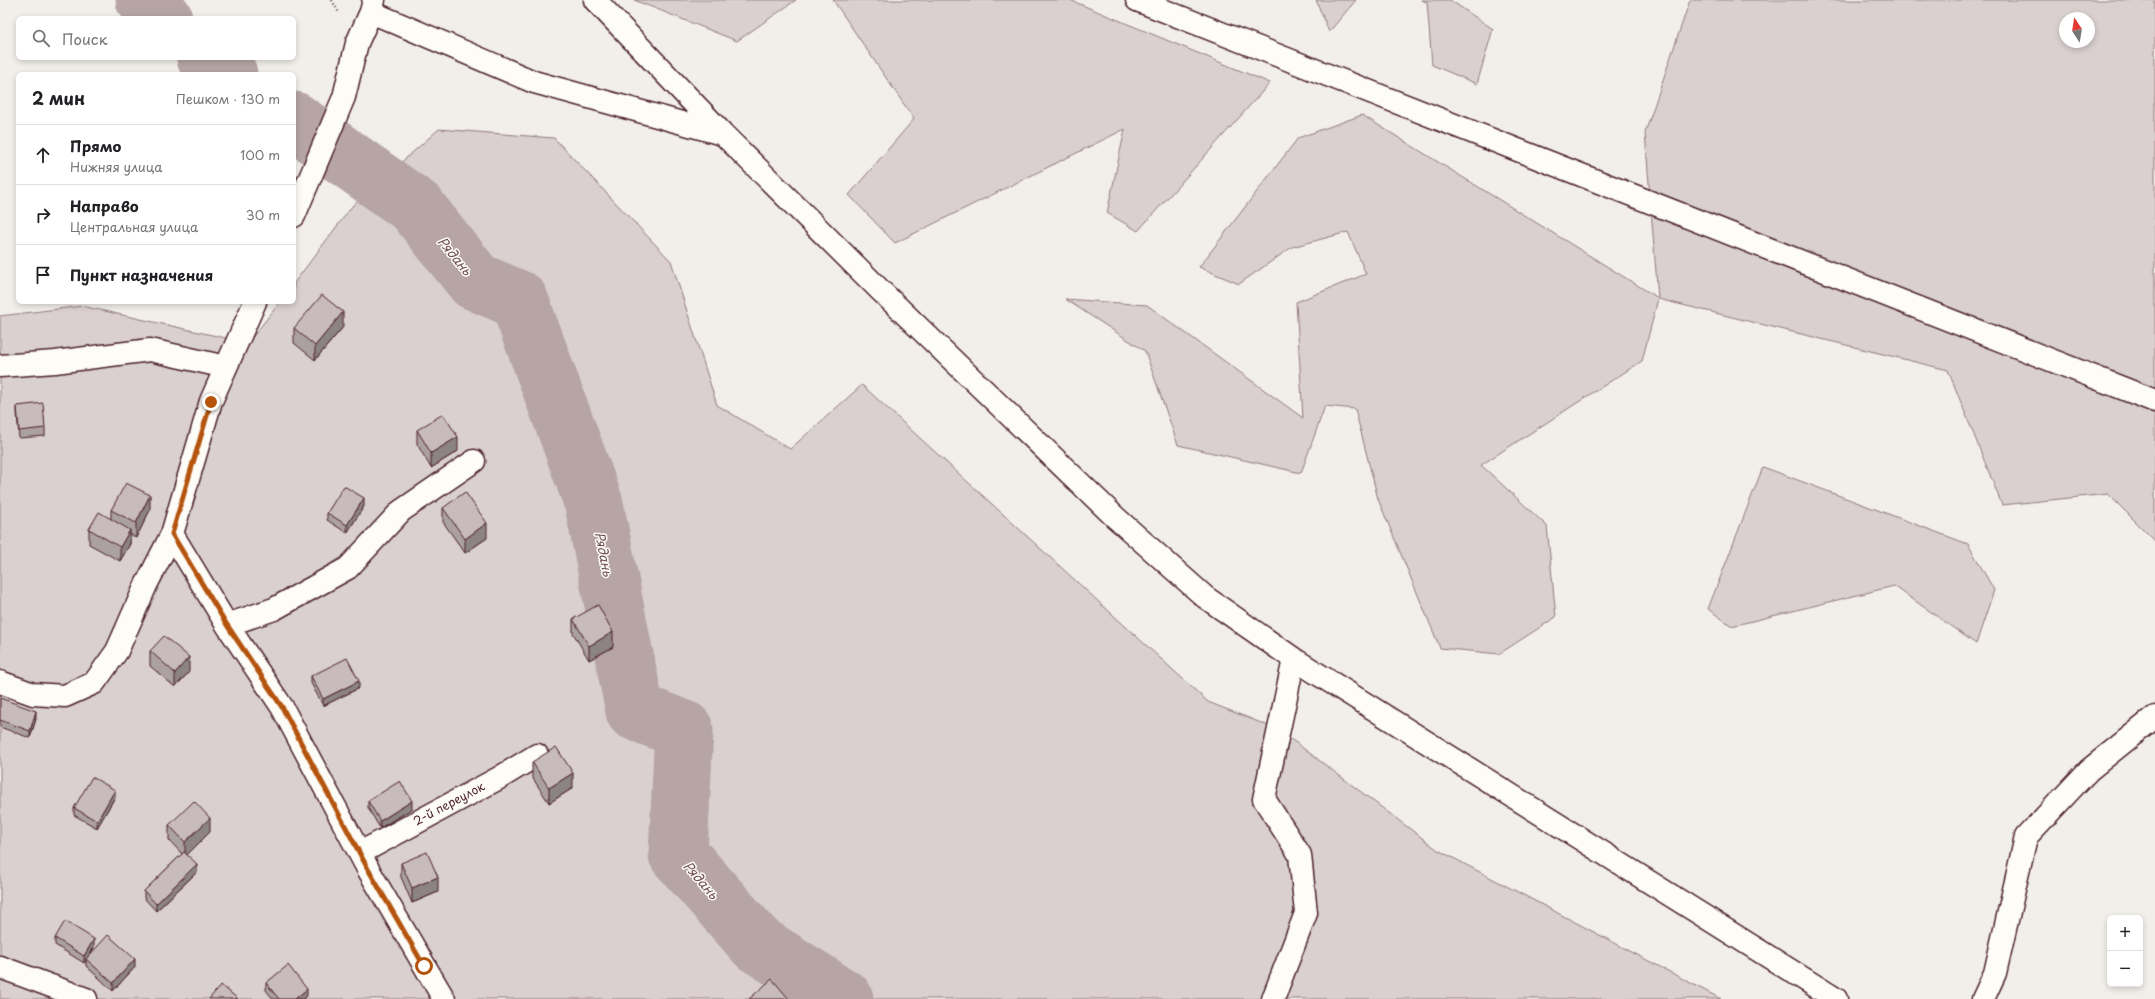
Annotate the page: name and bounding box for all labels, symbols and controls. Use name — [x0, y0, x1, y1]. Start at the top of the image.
north arrow — [2059, 12, 2095, 48]
search box — [16, 16, 296, 60]
icon: search — [30, 27, 52, 49]
text: Поиск — [62, 27, 108, 50]
text: 2 мин — [32, 85, 85, 111]
text: Пешком · 130 m — [176, 89, 280, 108]
text: Прямо — [70, 134, 121, 157]
icon: ahead — [32, 144, 54, 166]
text: 100 m — [240, 145, 280, 164]
text: Нижняя улица — [70, 157, 163, 176]
text: Направо — [70, 194, 139, 217]
icon: right — [32, 204, 54, 226]
text: 30 m — [246, 205, 280, 224]
text: Центральная улица — [70, 217, 198, 236]
water label: Рядань — [434, 232, 478, 280]
text: Пункт назначения — [70, 263, 213, 286]
icon: arrive — [32, 264, 54, 286]
route end — [202, 393, 220, 411]
water label: Рядань — [591, 530, 618, 579]
street label: 2-й переулок — [410, 776, 488, 830]
water label: Рядань — [680, 857, 724, 904]
map controls — [2107, 915, 2143, 987]
button: + — [2107, 915, 2143, 951]
button: − — [2107, 951, 2143, 987]
route start — [415, 957, 433, 975]

